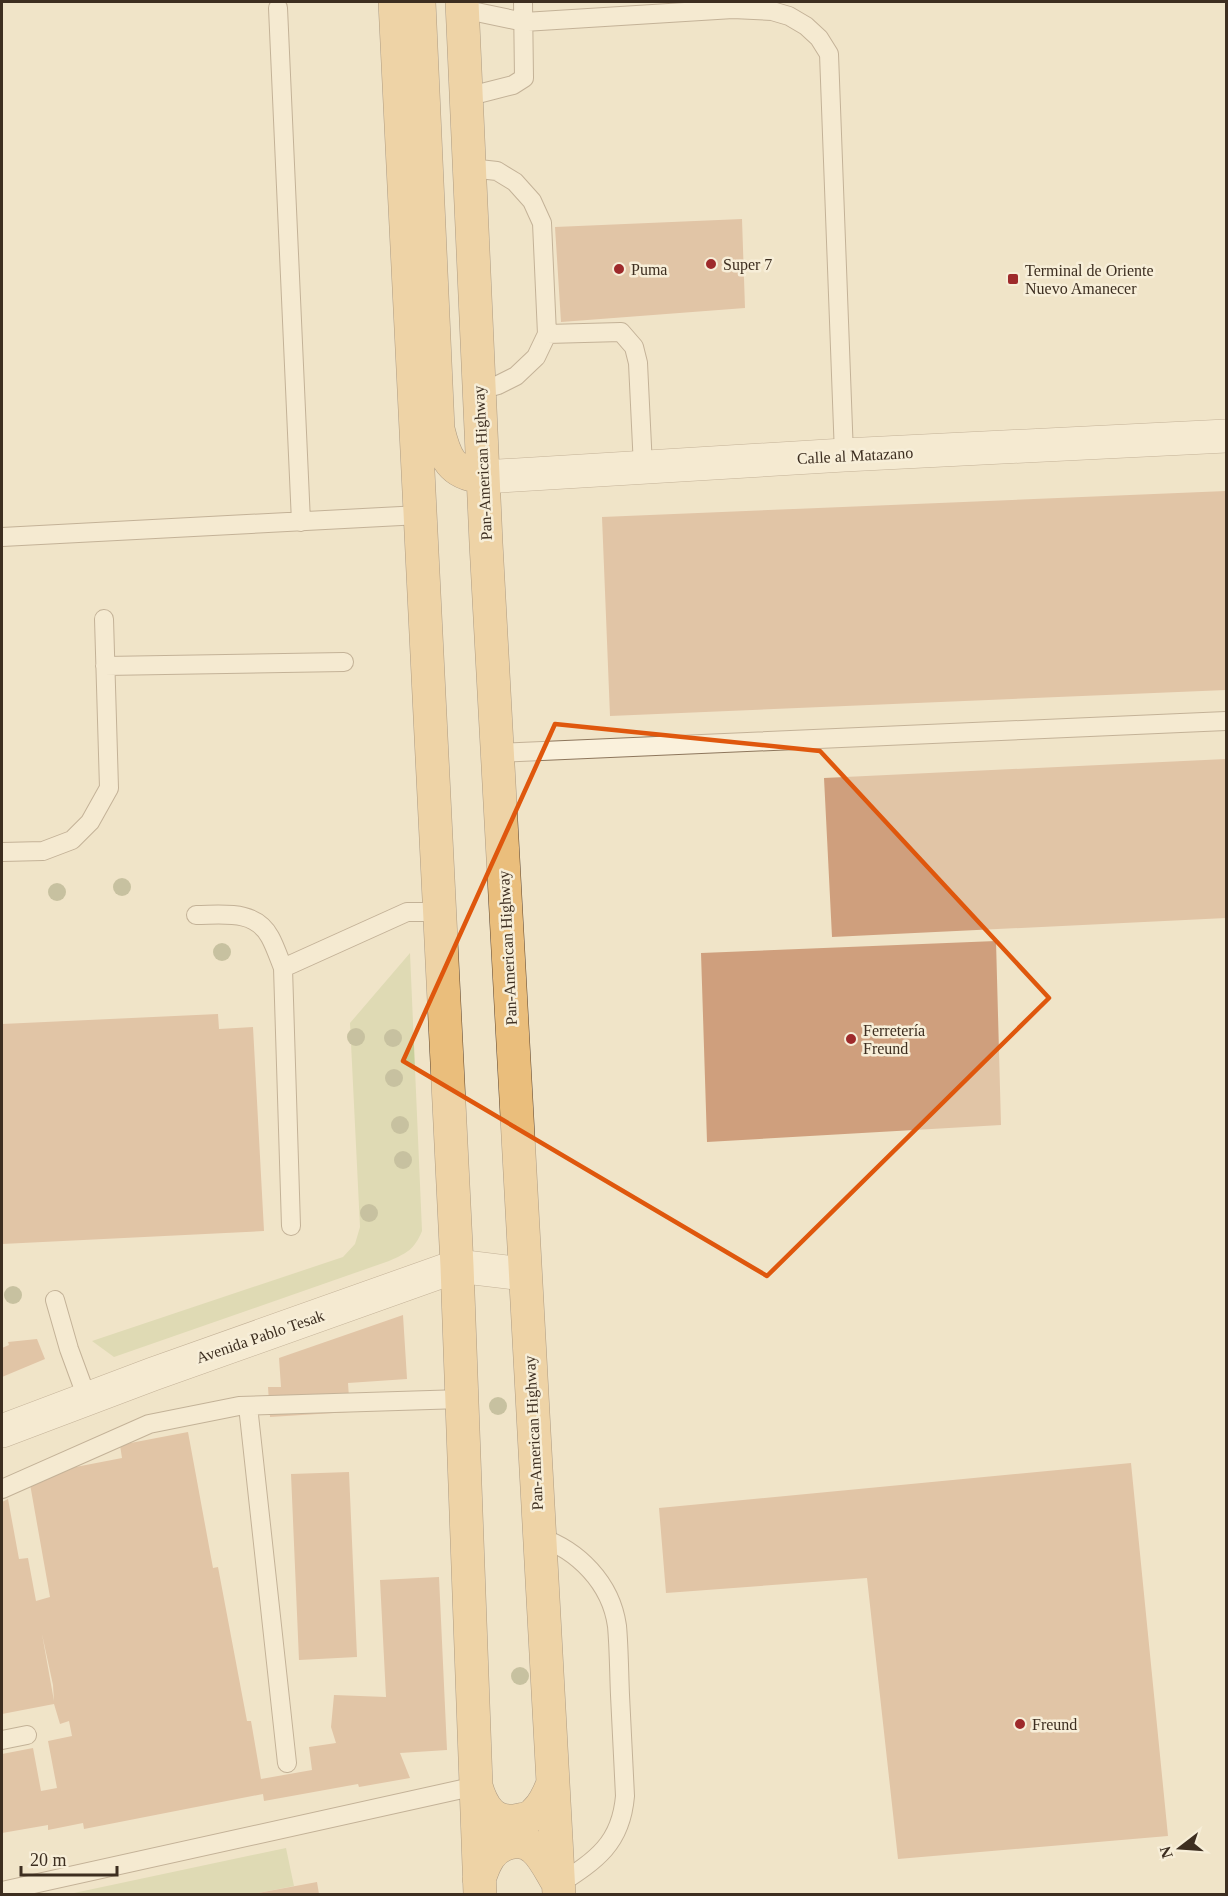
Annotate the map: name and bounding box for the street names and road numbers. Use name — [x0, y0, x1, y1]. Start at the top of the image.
street label: Pan-American Highway — [470, 385, 496, 541]
street label: Calle al Matazano — [796, 444, 914, 467]
street label: Pan-American Highway — [495, 870, 521, 1026]
street label: Avenida Pablo Tesak — [194, 1307, 326, 1366]
street label: Pan-American Highway — [521, 1355, 547, 1511]

